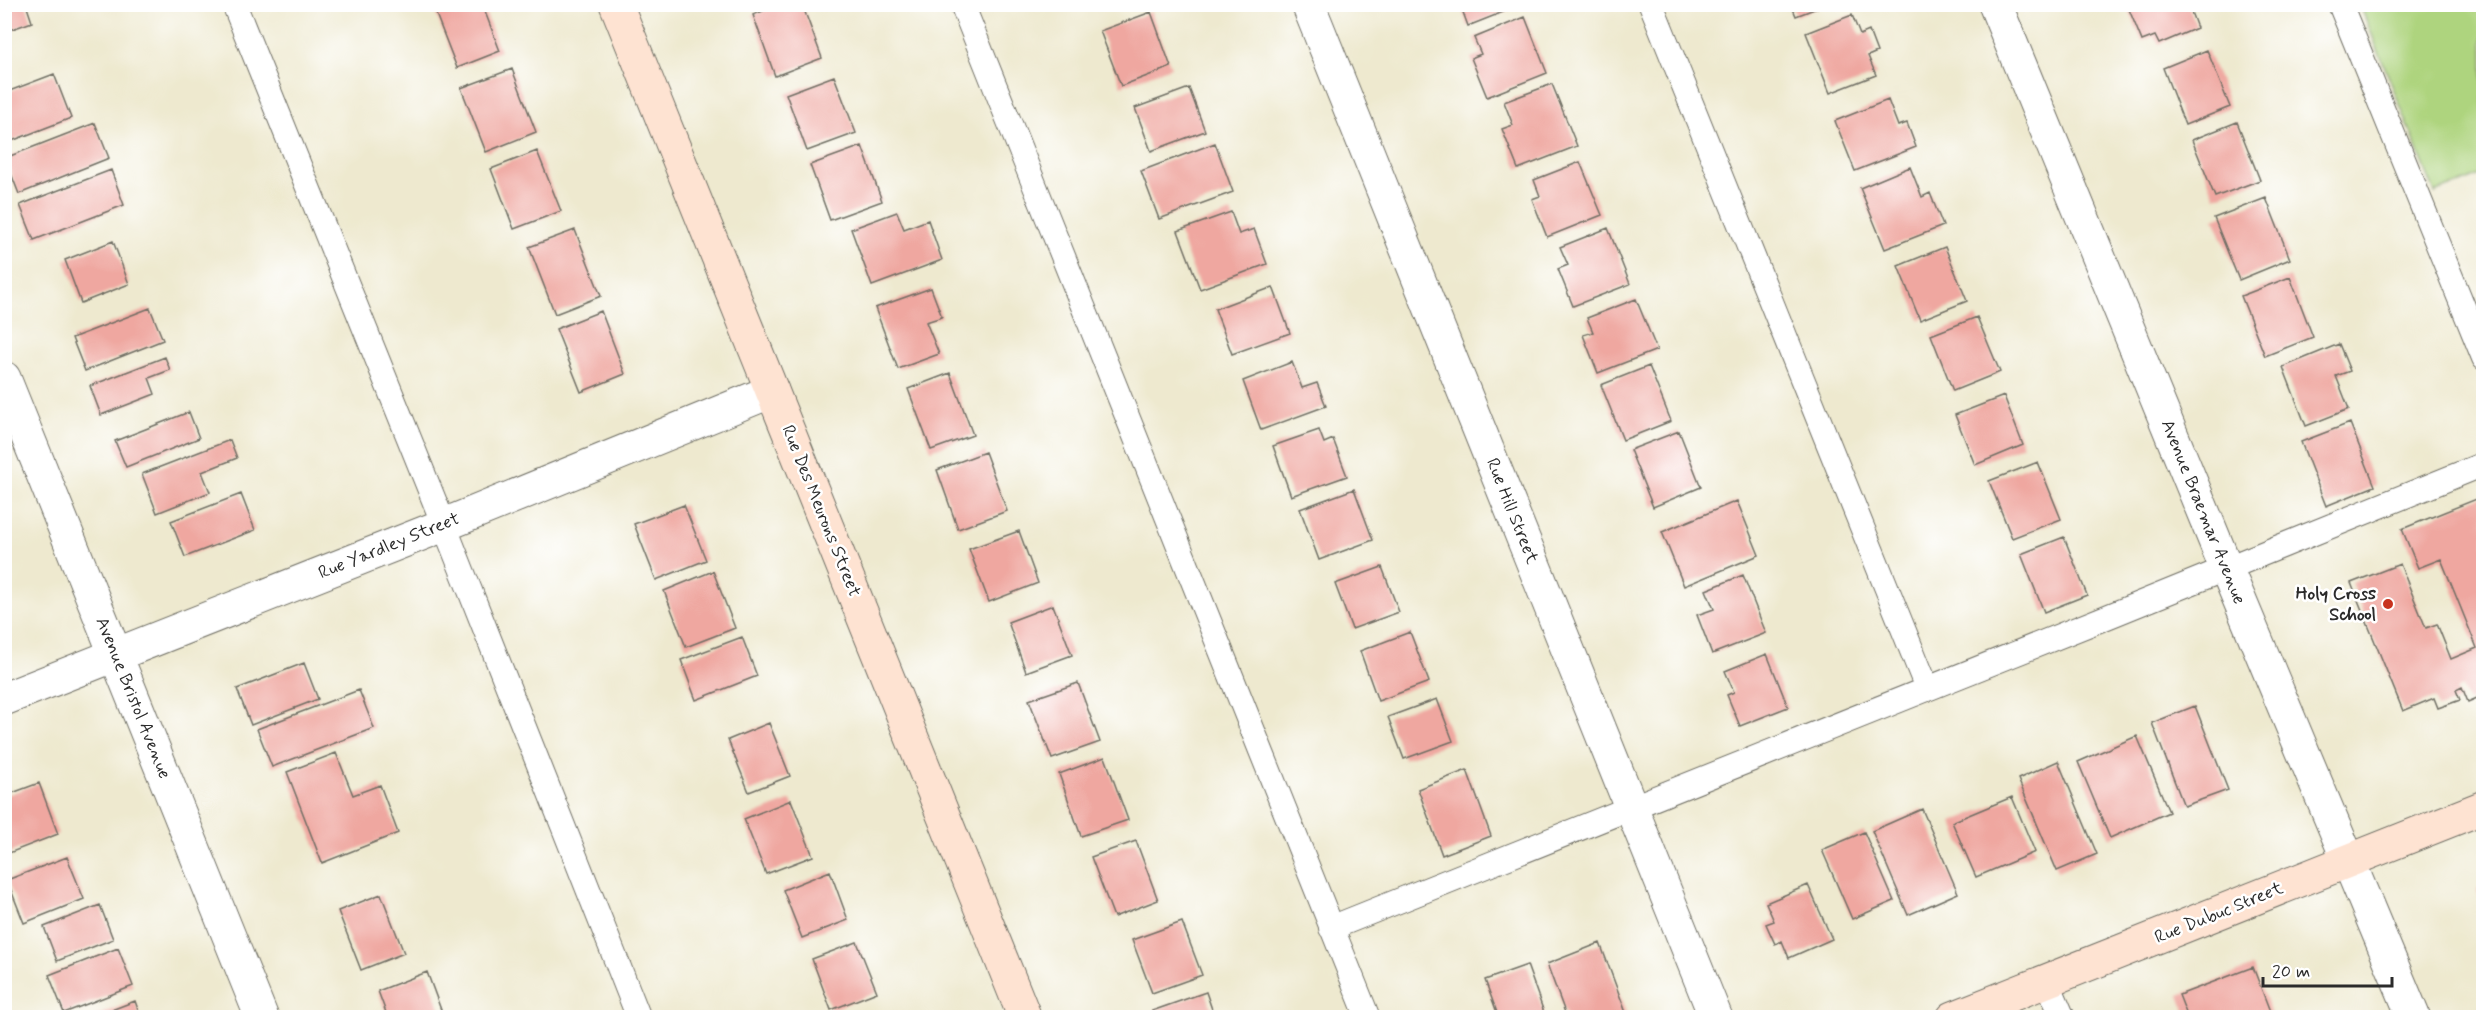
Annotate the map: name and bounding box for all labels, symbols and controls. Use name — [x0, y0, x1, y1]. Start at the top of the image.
street label: Avenue Braemar Avenue — [2155, 416, 2251, 608]
street label: Rue Des Meurons Street — [776, 422, 866, 600]
street label: Rue Hill Street — [1480, 455, 1544, 568]
street label: Rue Yardley Street — [315, 507, 463, 585]
place label: Holy Cross School — [2296, 582, 2376, 627]
marker: Holy Cross School — [2381, 597, 2395, 611]
street label: Avenue Bristol Avenue — [90, 614, 176, 782]
street label: Rue Dubuc Street — [2151, 876, 2287, 950]
scale bar — [2263, 950, 2392, 988]
text: 20 m — [2272, 960, 2310, 984]

